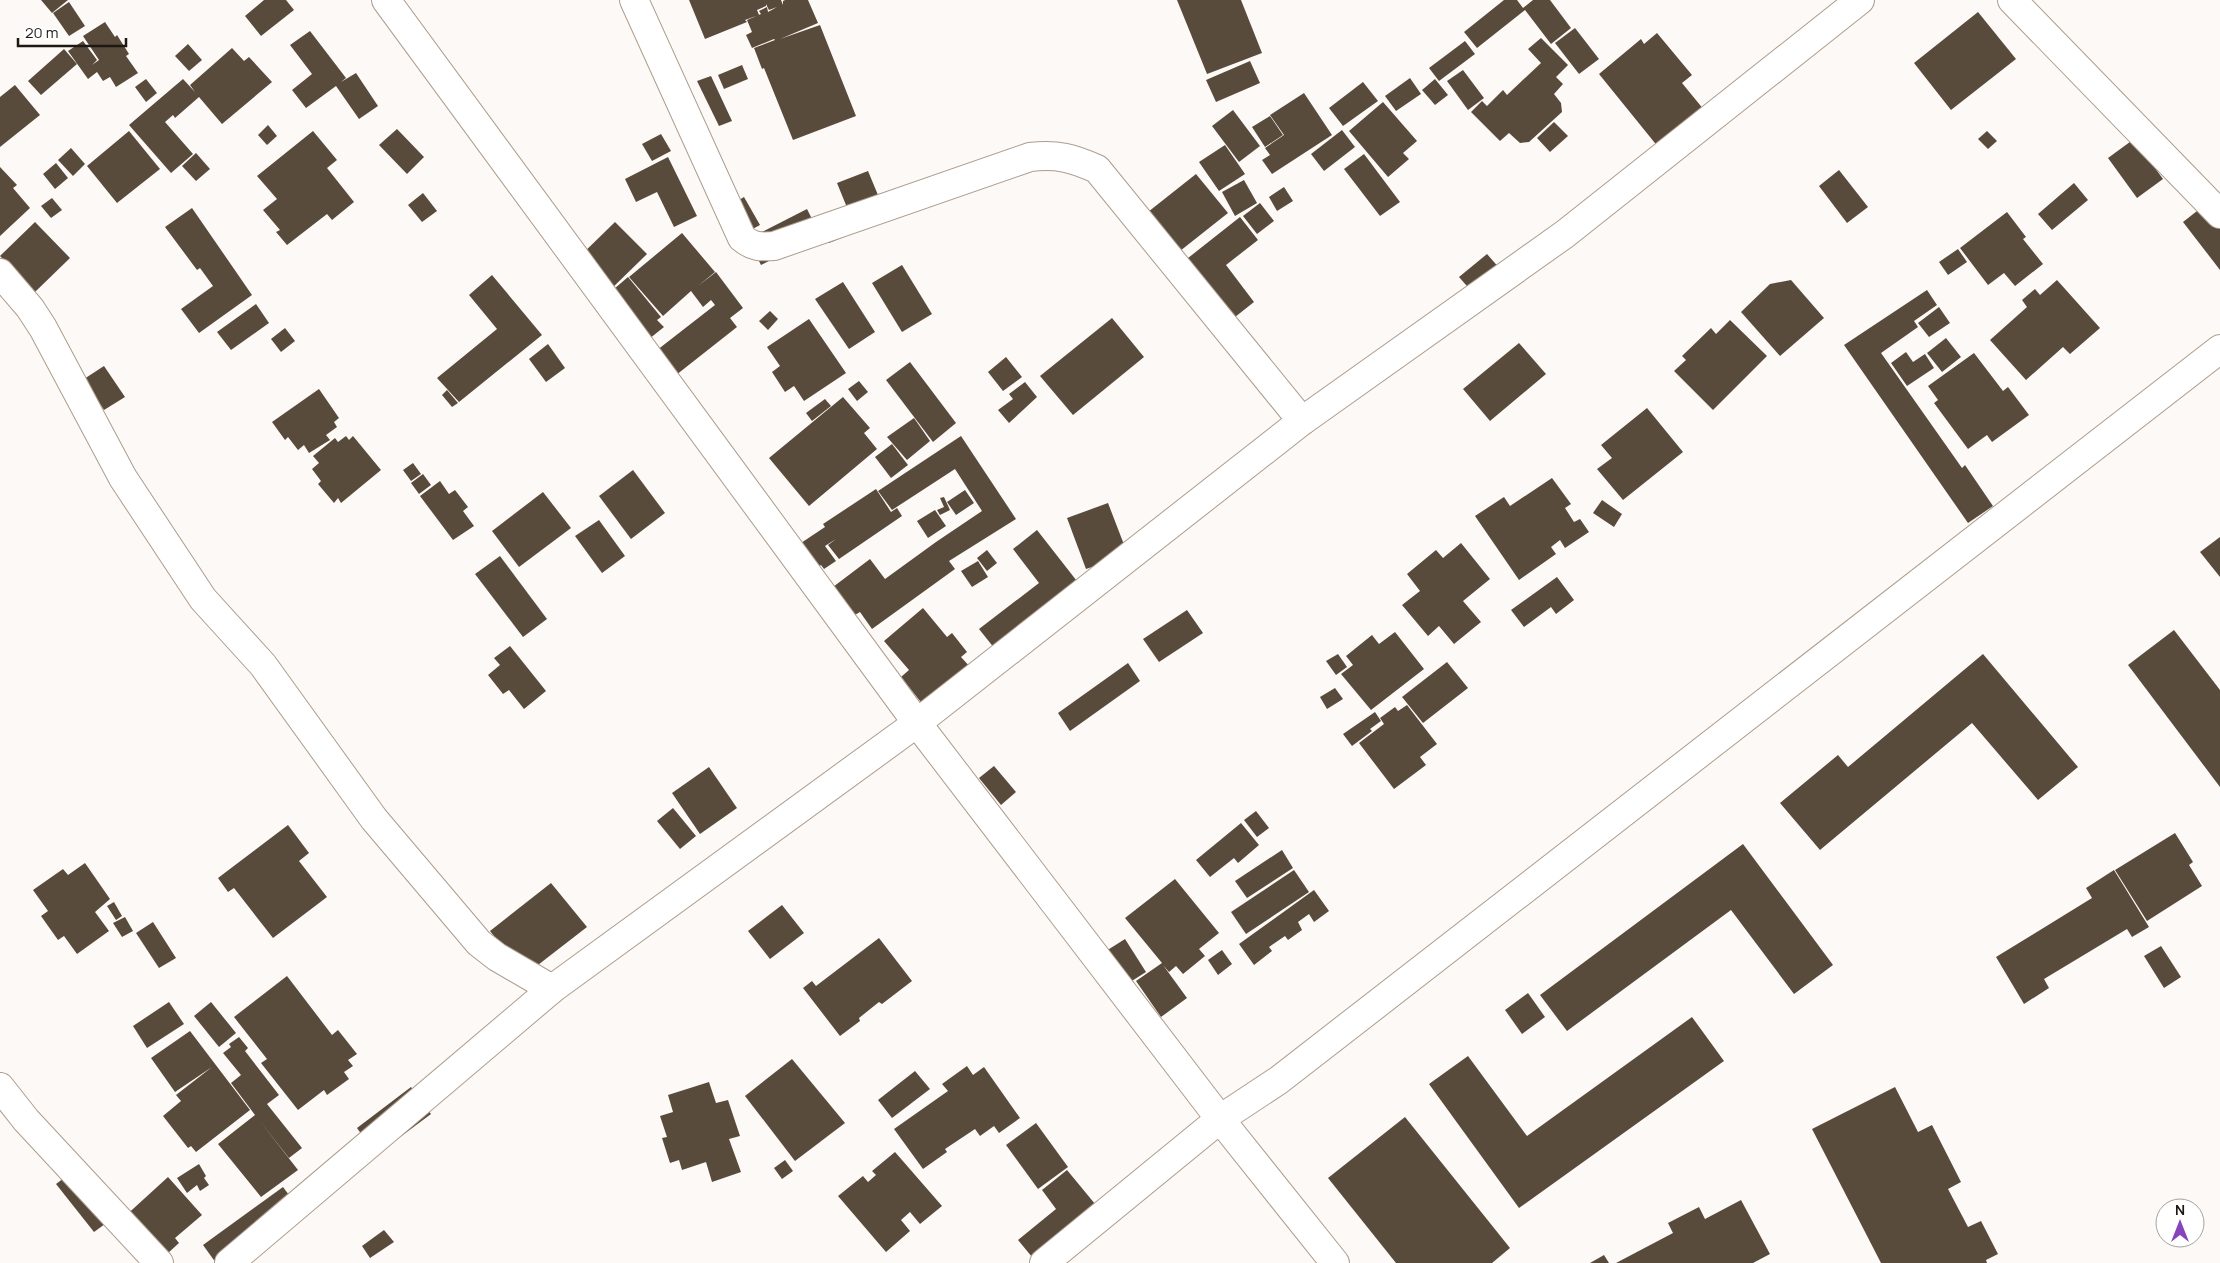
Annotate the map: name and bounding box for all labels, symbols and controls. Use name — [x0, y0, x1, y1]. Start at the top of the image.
scale bar — [18, 15, 125, 47]
text: 20 m — [25, 22, 58, 43]
north arrow — [2155, 1198, 2205, 1248]
text: N — [2175, 1200, 2185, 1219]

